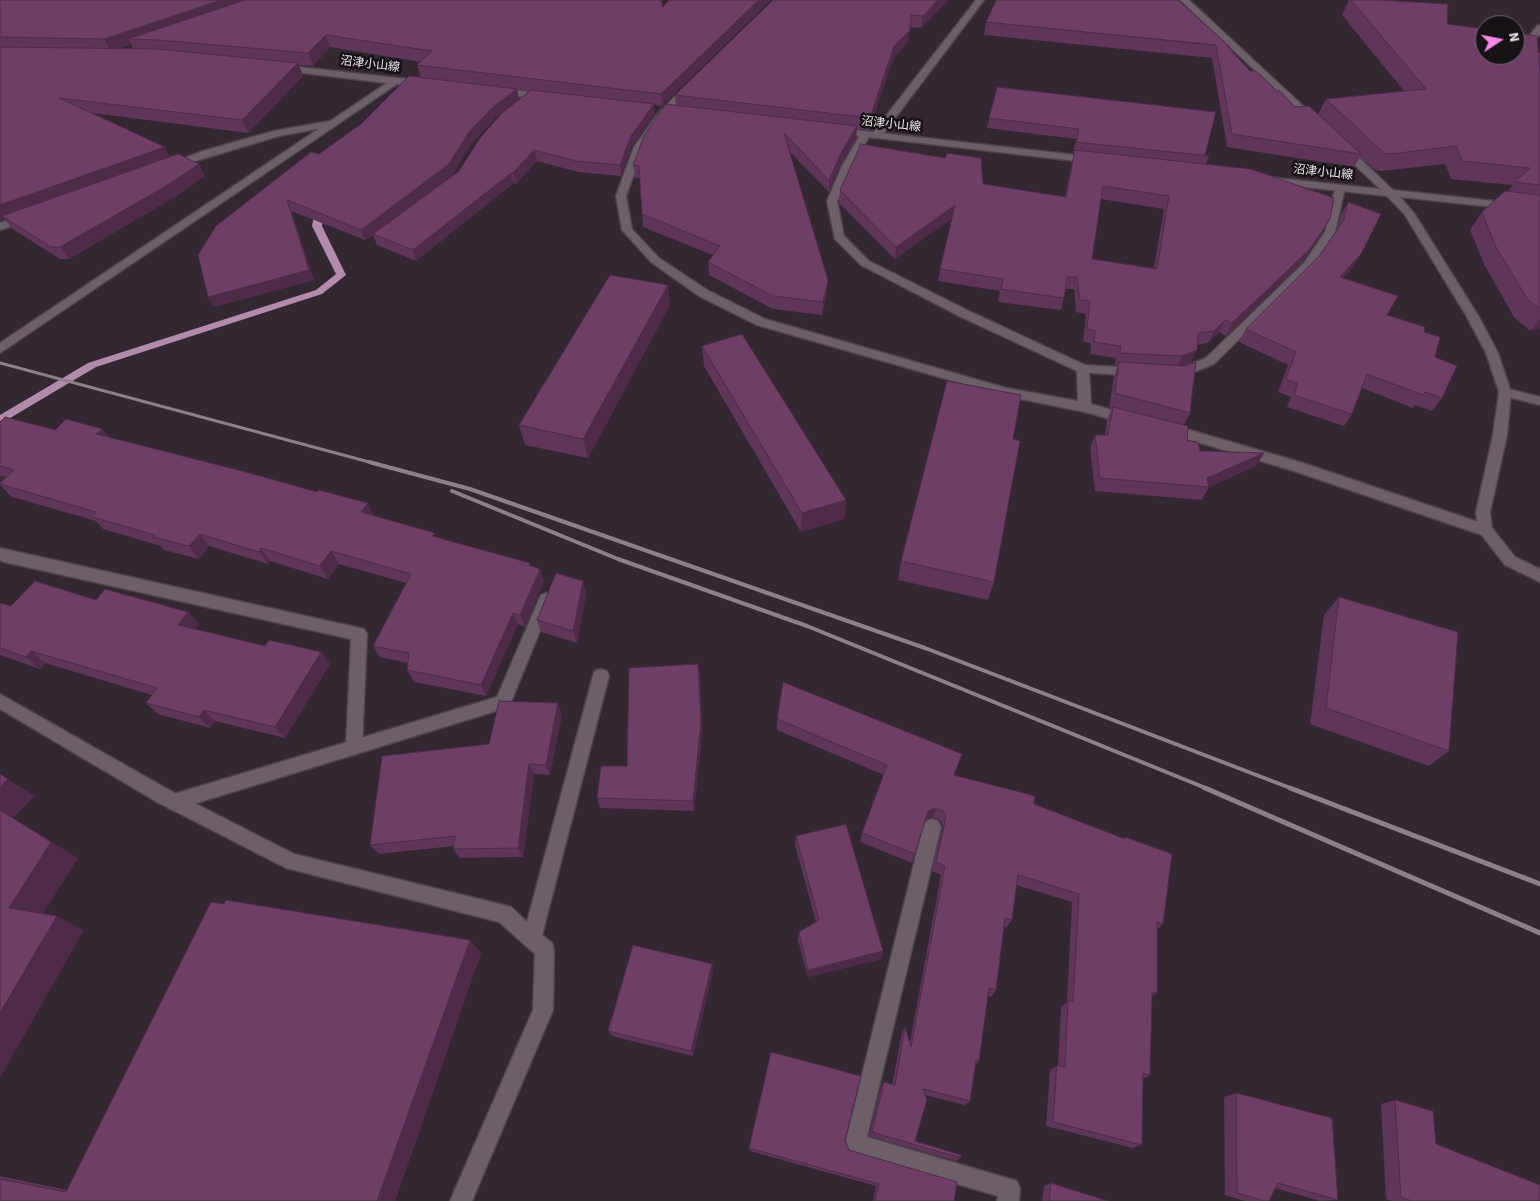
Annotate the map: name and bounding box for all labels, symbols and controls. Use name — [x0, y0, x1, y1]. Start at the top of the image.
north arrow — [1475, 15, 1525, 65]
text: N — [1503, 31, 1524, 44]
street label: 沼津小山線 — [339, 54, 401, 76]
street label: 沼津小山線 — [860, 115, 922, 135]
street label: 沼津小山線 — [1292, 163, 1354, 183]

